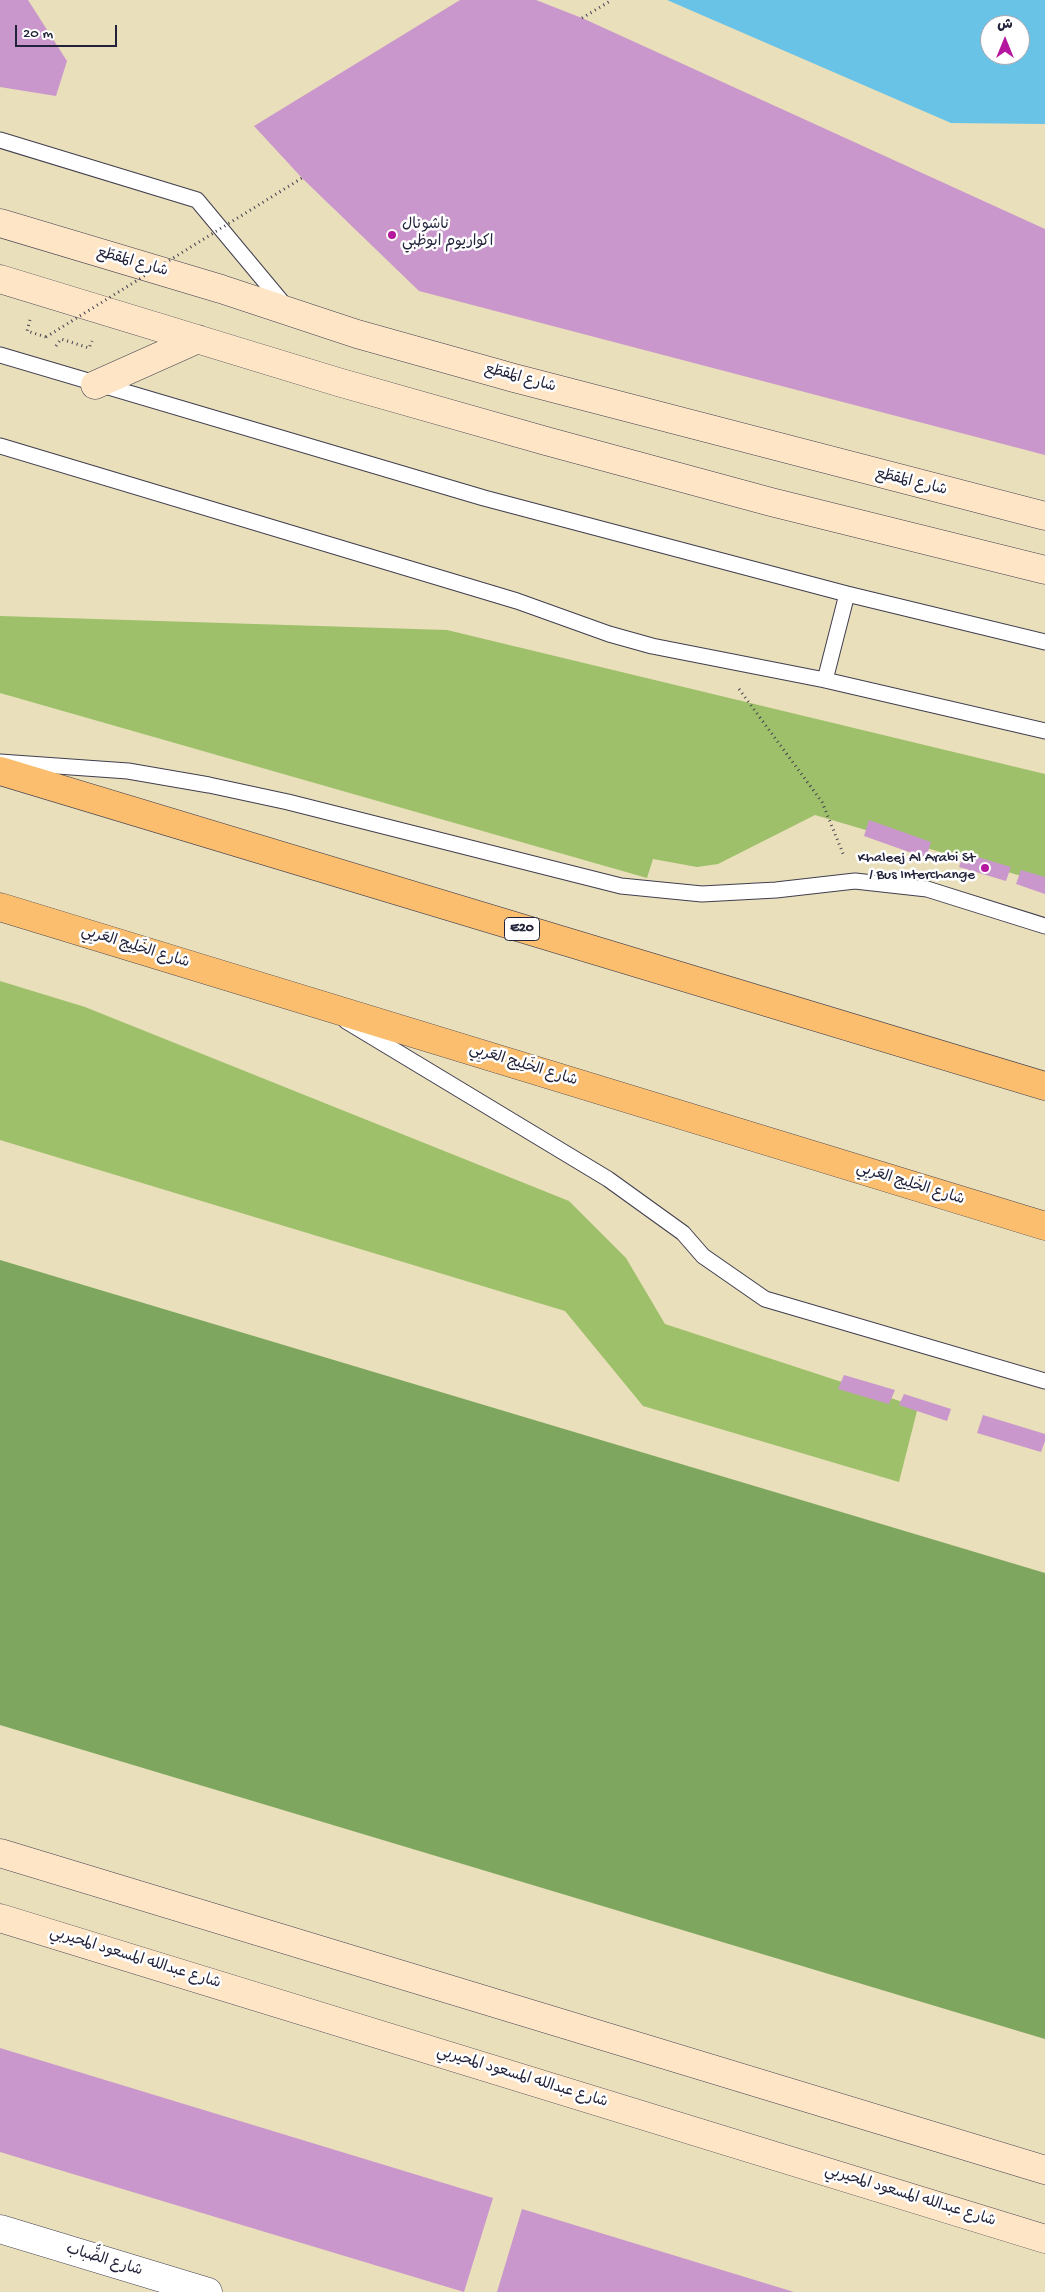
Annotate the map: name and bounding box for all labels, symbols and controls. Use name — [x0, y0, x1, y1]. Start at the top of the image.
scale bar — [18, 15, 120, 47]
north arrow — [980, 15, 1030, 65]
text: ش — [997, 17, 1013, 34]
text: 20 m — [23, 25, 53, 43]
place label: ناشونال اكواريوم ابوظبي — [402, 217, 493, 252]
marker: ناشونال اكواريوم ابوظبي — [386, 229, 398, 241]
street label: شارع المَقطَع — [94, 244, 170, 282]
street label: شارع المَقطَع — [482, 361, 558, 397]
street label: شارع المَقطَع — [873, 465, 949, 501]
place label: Khaleej Al Arabi St / Bus Interchange — [858, 850, 975, 885]
marker: Khaleej Al Arabi St / Bus Interchange — [979, 862, 991, 874]
road number: E20 — [504, 918, 540, 941]
street label: شارع الخَلِيج العَربِي — [79, 923, 191, 973]
street label: شارع الخَلِيج العَربِي — [467, 1041, 579, 1091]
street label: شارع الخَلِيج العَربِي — [854, 1160, 966, 1210]
street label: شارع عبدالله المسعود المحيربي — [47, 1924, 223, 1994]
street label: شارع عبدالله المسعود المحيربي — [434, 2043, 610, 2113]
street label: شارع عبدالله المسعود المحيربي — [822, 2162, 998, 2232]
street label: شارع الضُّباب — [64, 2241, 144, 2281]

